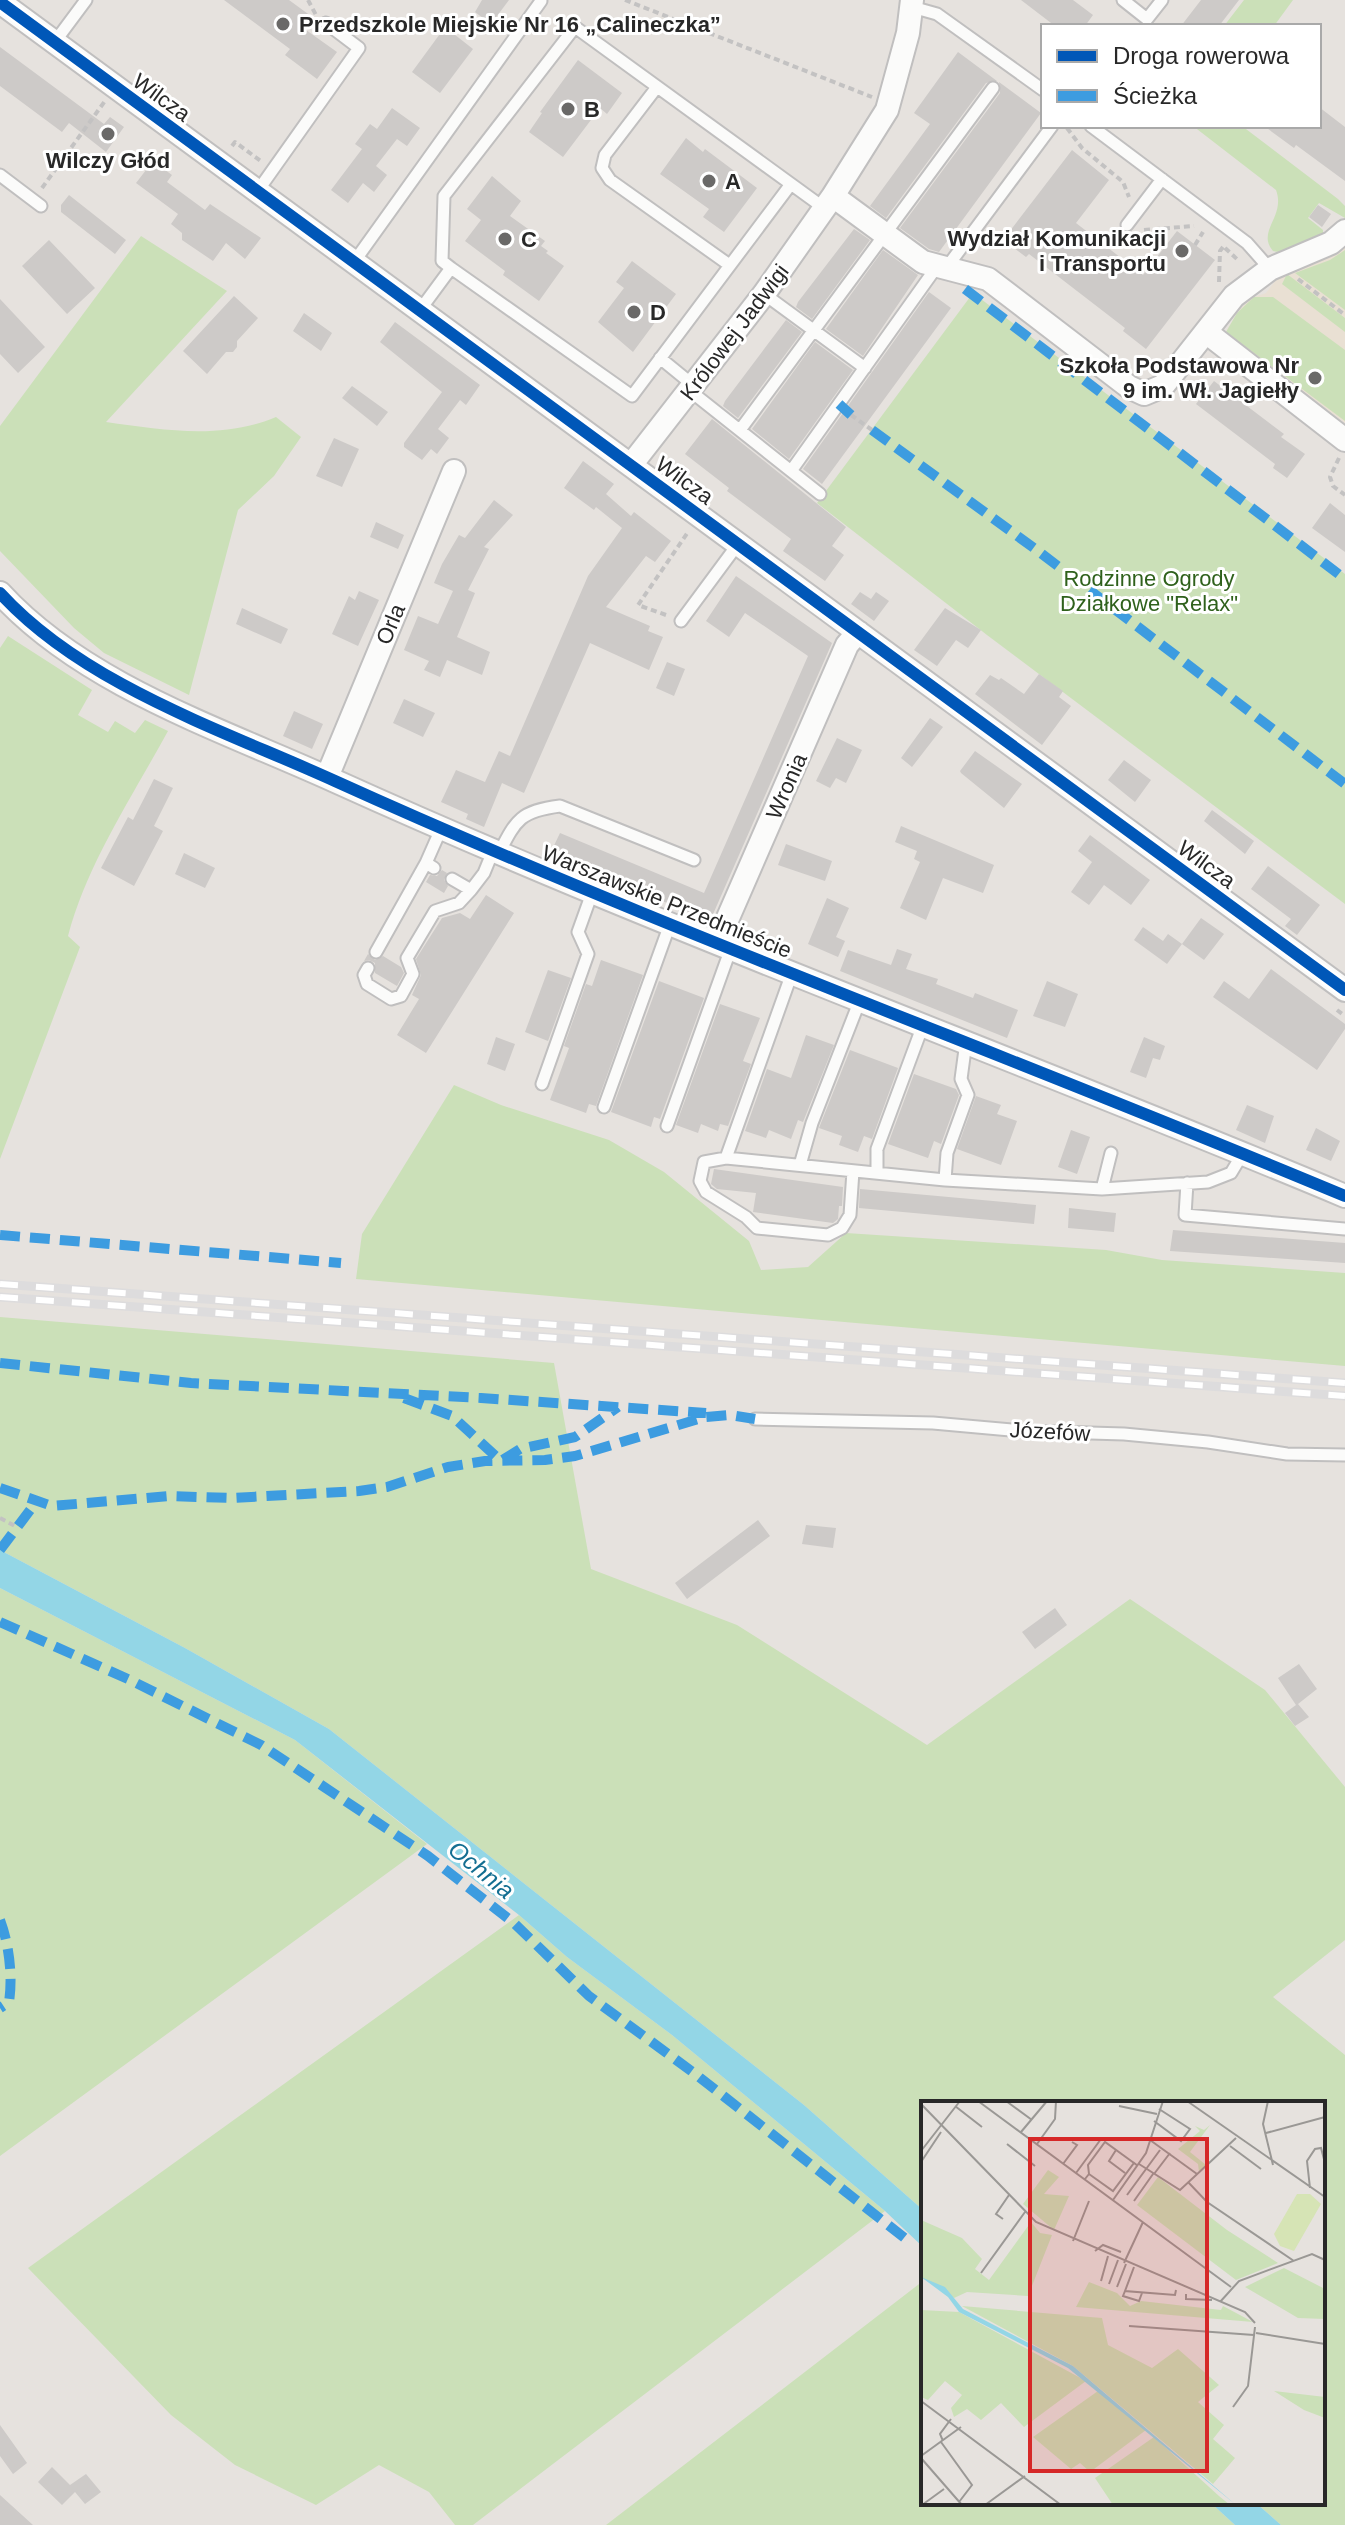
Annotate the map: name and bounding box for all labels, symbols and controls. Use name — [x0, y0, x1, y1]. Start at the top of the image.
place label: Przedszkole Miejskie Nr 16 „Calineczka” — [299, 12, 721, 37]
marker: Przedszkole Miejskie Nr 16 „Calineczka” — [274, 15, 292, 33]
legend — [1041, 24, 1321, 128]
text: Droga rowerowa — [1113, 42, 1290, 69]
street label: Wilcza — [128, 68, 196, 127]
text: Ścieżka — [1113, 82, 1198, 109]
place label: B — [584, 97, 600, 122]
marker: B — [559, 100, 577, 118]
marker: Wilczy Głód — [99, 125, 117, 143]
place label: Wilczy Głód — [46, 148, 170, 173]
place label: A — [725, 169, 741, 194]
marker: A — [700, 172, 718, 190]
place label: Wydział Komunikacji i Transportu — [948, 226, 1166, 276]
place label: C — [521, 227, 537, 252]
marker: C — [496, 230, 514, 248]
marker: Wydział Komunikacji i Transportu — [1173, 242, 1191, 260]
street label: Królowej Jadwigi — [675, 259, 794, 405]
place label: D — [650, 300, 666, 325]
marker: D — [625, 303, 643, 321]
place label: Szkoła Podstawowa Nr 9 im. Wł. Jagiełły — [1059, 353, 1300, 403]
marker: Szkoła Podstawowa Nr 9 im. Wł. Jagiełły — [1306, 369, 1324, 387]
street label: Wilcza — [651, 451, 719, 510]
park label: Rodzinne Ogrody Działkowe "Relax" — [1060, 566, 1238, 616]
street label: Orla — [371, 599, 410, 648]
street label: Wronia — [761, 749, 812, 823]
street label: Wilcza — [1173, 835, 1241, 894]
street label: Warszawskie Przedmieście — [538, 840, 795, 963]
street label: Józefów — [1009, 1417, 1091, 1446]
water label: Ochnia — [443, 1835, 519, 1904]
inset map — [921, 2101, 1325, 2505]

